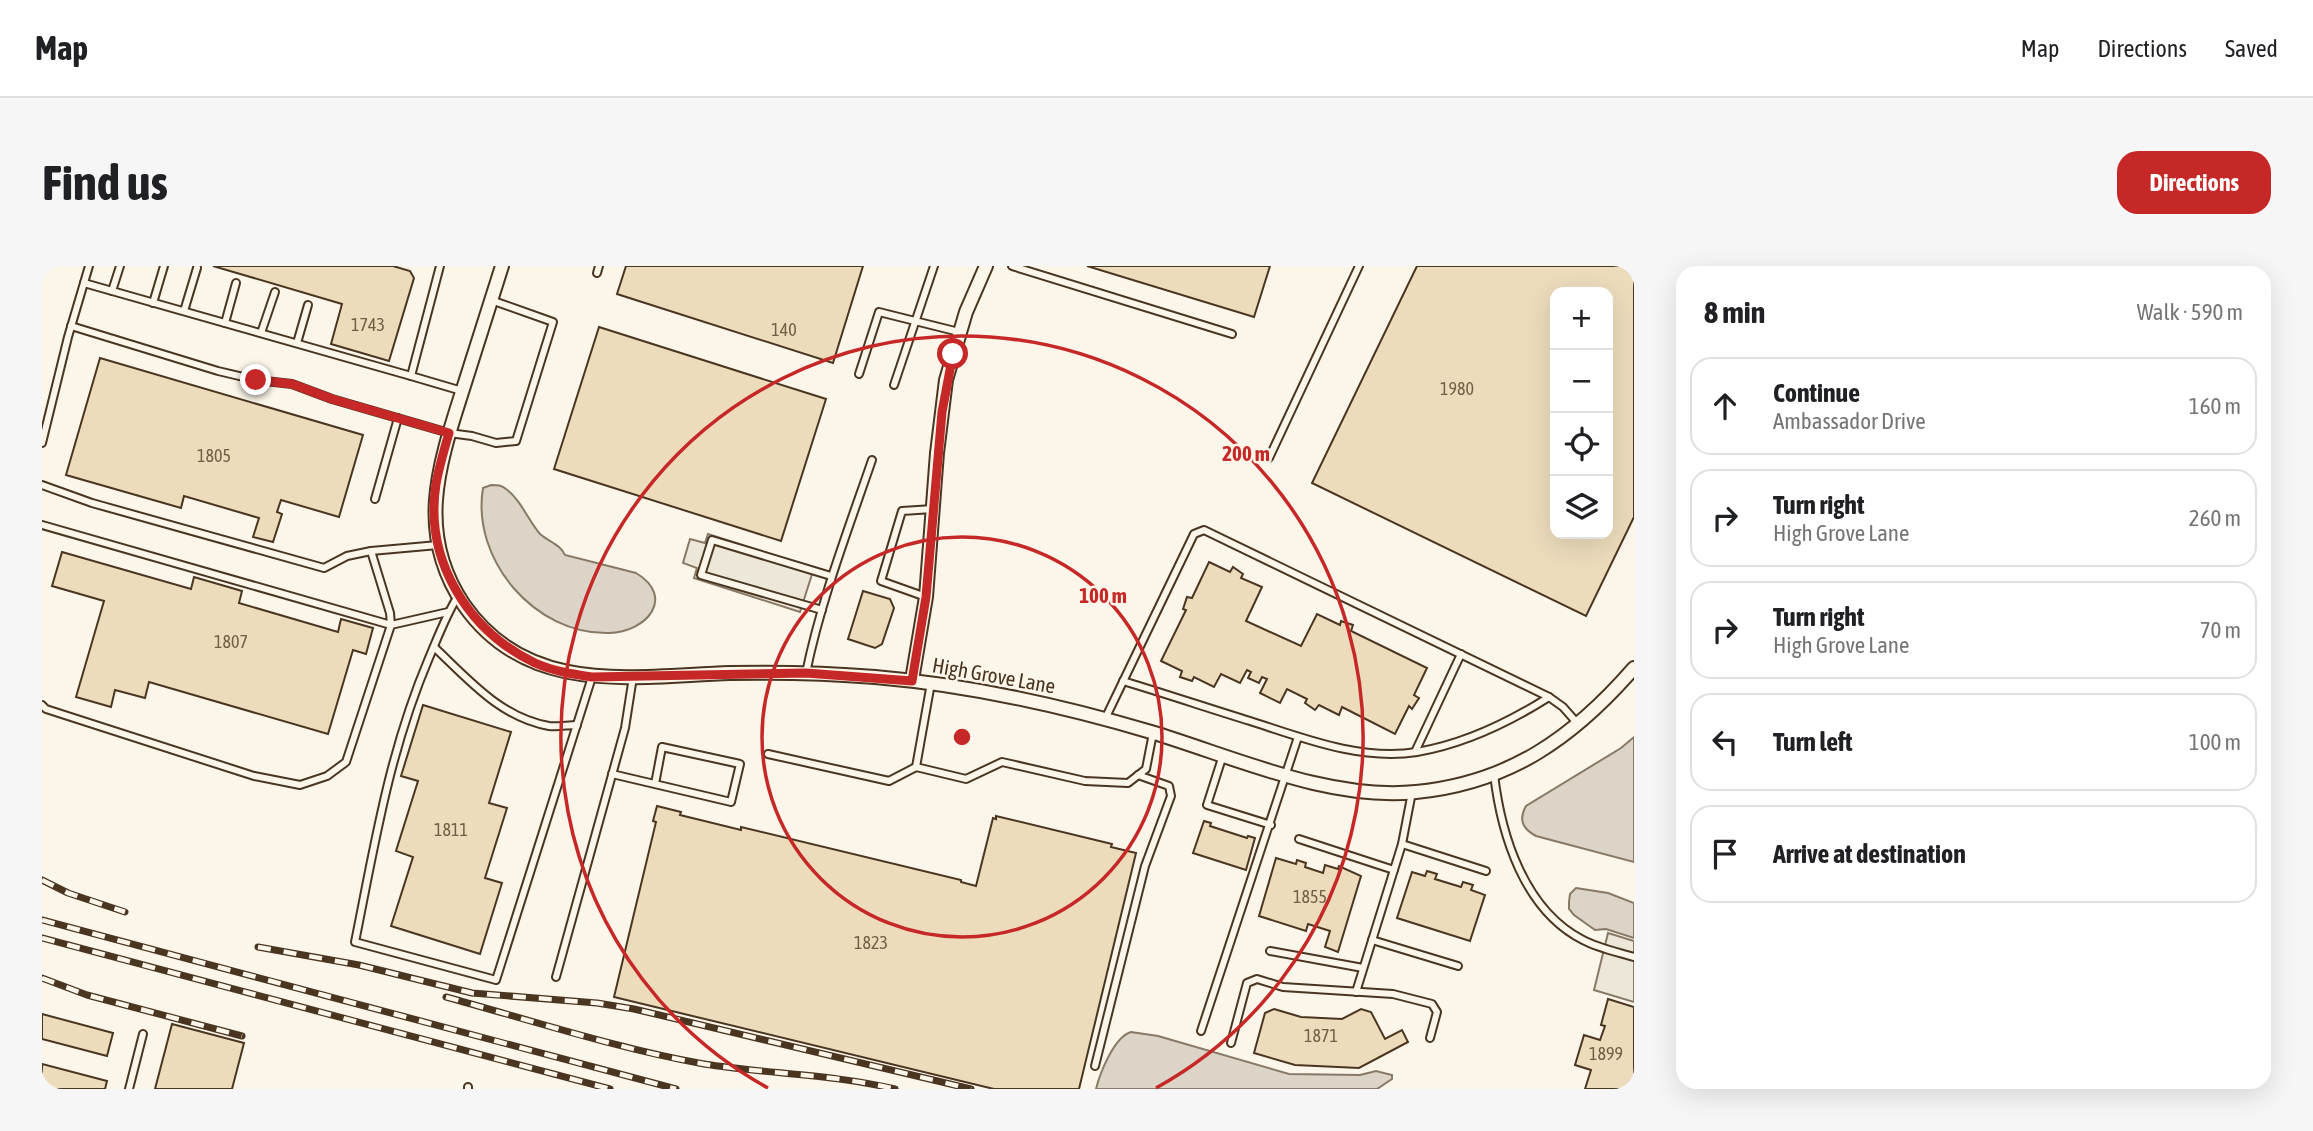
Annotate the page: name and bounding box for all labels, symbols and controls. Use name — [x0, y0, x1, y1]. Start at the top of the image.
text: Map — [35, 29, 88, 67]
text: Map — [2021, 35, 2059, 62]
text: Directions — [2097, 35, 2187, 62]
text: Saved — [2225, 35, 2278, 62]
button: Directions — [2117, 151, 2271, 214]
text: Find us — [42, 154, 168, 210]
map controls — [1550, 287, 1613, 539]
button: + — [1550, 287, 1613, 350]
text: 8 min — [1704, 295, 1765, 329]
text: Walk · 590 m — [2137, 299, 2243, 325]
house number: 1743 — [351, 314, 385, 335]
house number: 140 — [771, 319, 797, 340]
route start — [937, 338, 968, 369]
button: − — [1550, 350, 1613, 413]
route end — [240, 364, 271, 395]
house number: 1980 — [1440, 378, 1474, 399]
text: Continue — [1773, 378, 1860, 408]
icon: ahead — [1706, 387, 1744, 425]
text: 160 m — [2189, 393, 2241, 419]
text: Ambassador Drive — [1773, 408, 1926, 434]
button: locate — [1550, 413, 1613, 476]
text: 200 m — [1222, 441, 1270, 465]
house number: 1805 — [197, 445, 231, 466]
button: layers — [1550, 476, 1613, 539]
text: Turn right — [1773, 490, 1864, 520]
icon: right — [1706, 499, 1744, 537]
text: 260 m — [2189, 505, 2241, 531]
text: High Grove Lane — [1773, 520, 1909, 546]
text: 100 m — [1079, 583, 1127, 607]
text: Turn right — [1773, 602, 1864, 632]
icon: right — [1706, 611, 1744, 649]
text: 70 m — [2200, 617, 2241, 643]
house number: 1807 — [214, 631, 248, 652]
text: High Grove Lane — [1773, 632, 1909, 658]
street label: High Grove Lane — [931, 652, 1057, 698]
icon: left — [1706, 723, 1744, 761]
centre of rings — [950, 725, 974, 749]
text: Turn left — [1773, 727, 1853, 757]
text: 100 m — [2189, 729, 2241, 755]
house number: 1811 — [434, 819, 468, 840]
icon: arrive — [1706, 835, 1744, 873]
text: Arrive at destination — [1773, 839, 1966, 869]
house number: 1855 — [1293, 886, 1327, 907]
house number: 1823 — [854, 932, 888, 953]
house number: 1871 — [1304, 1025, 1338, 1046]
house number: 1899 — [1589, 1043, 1623, 1064]

